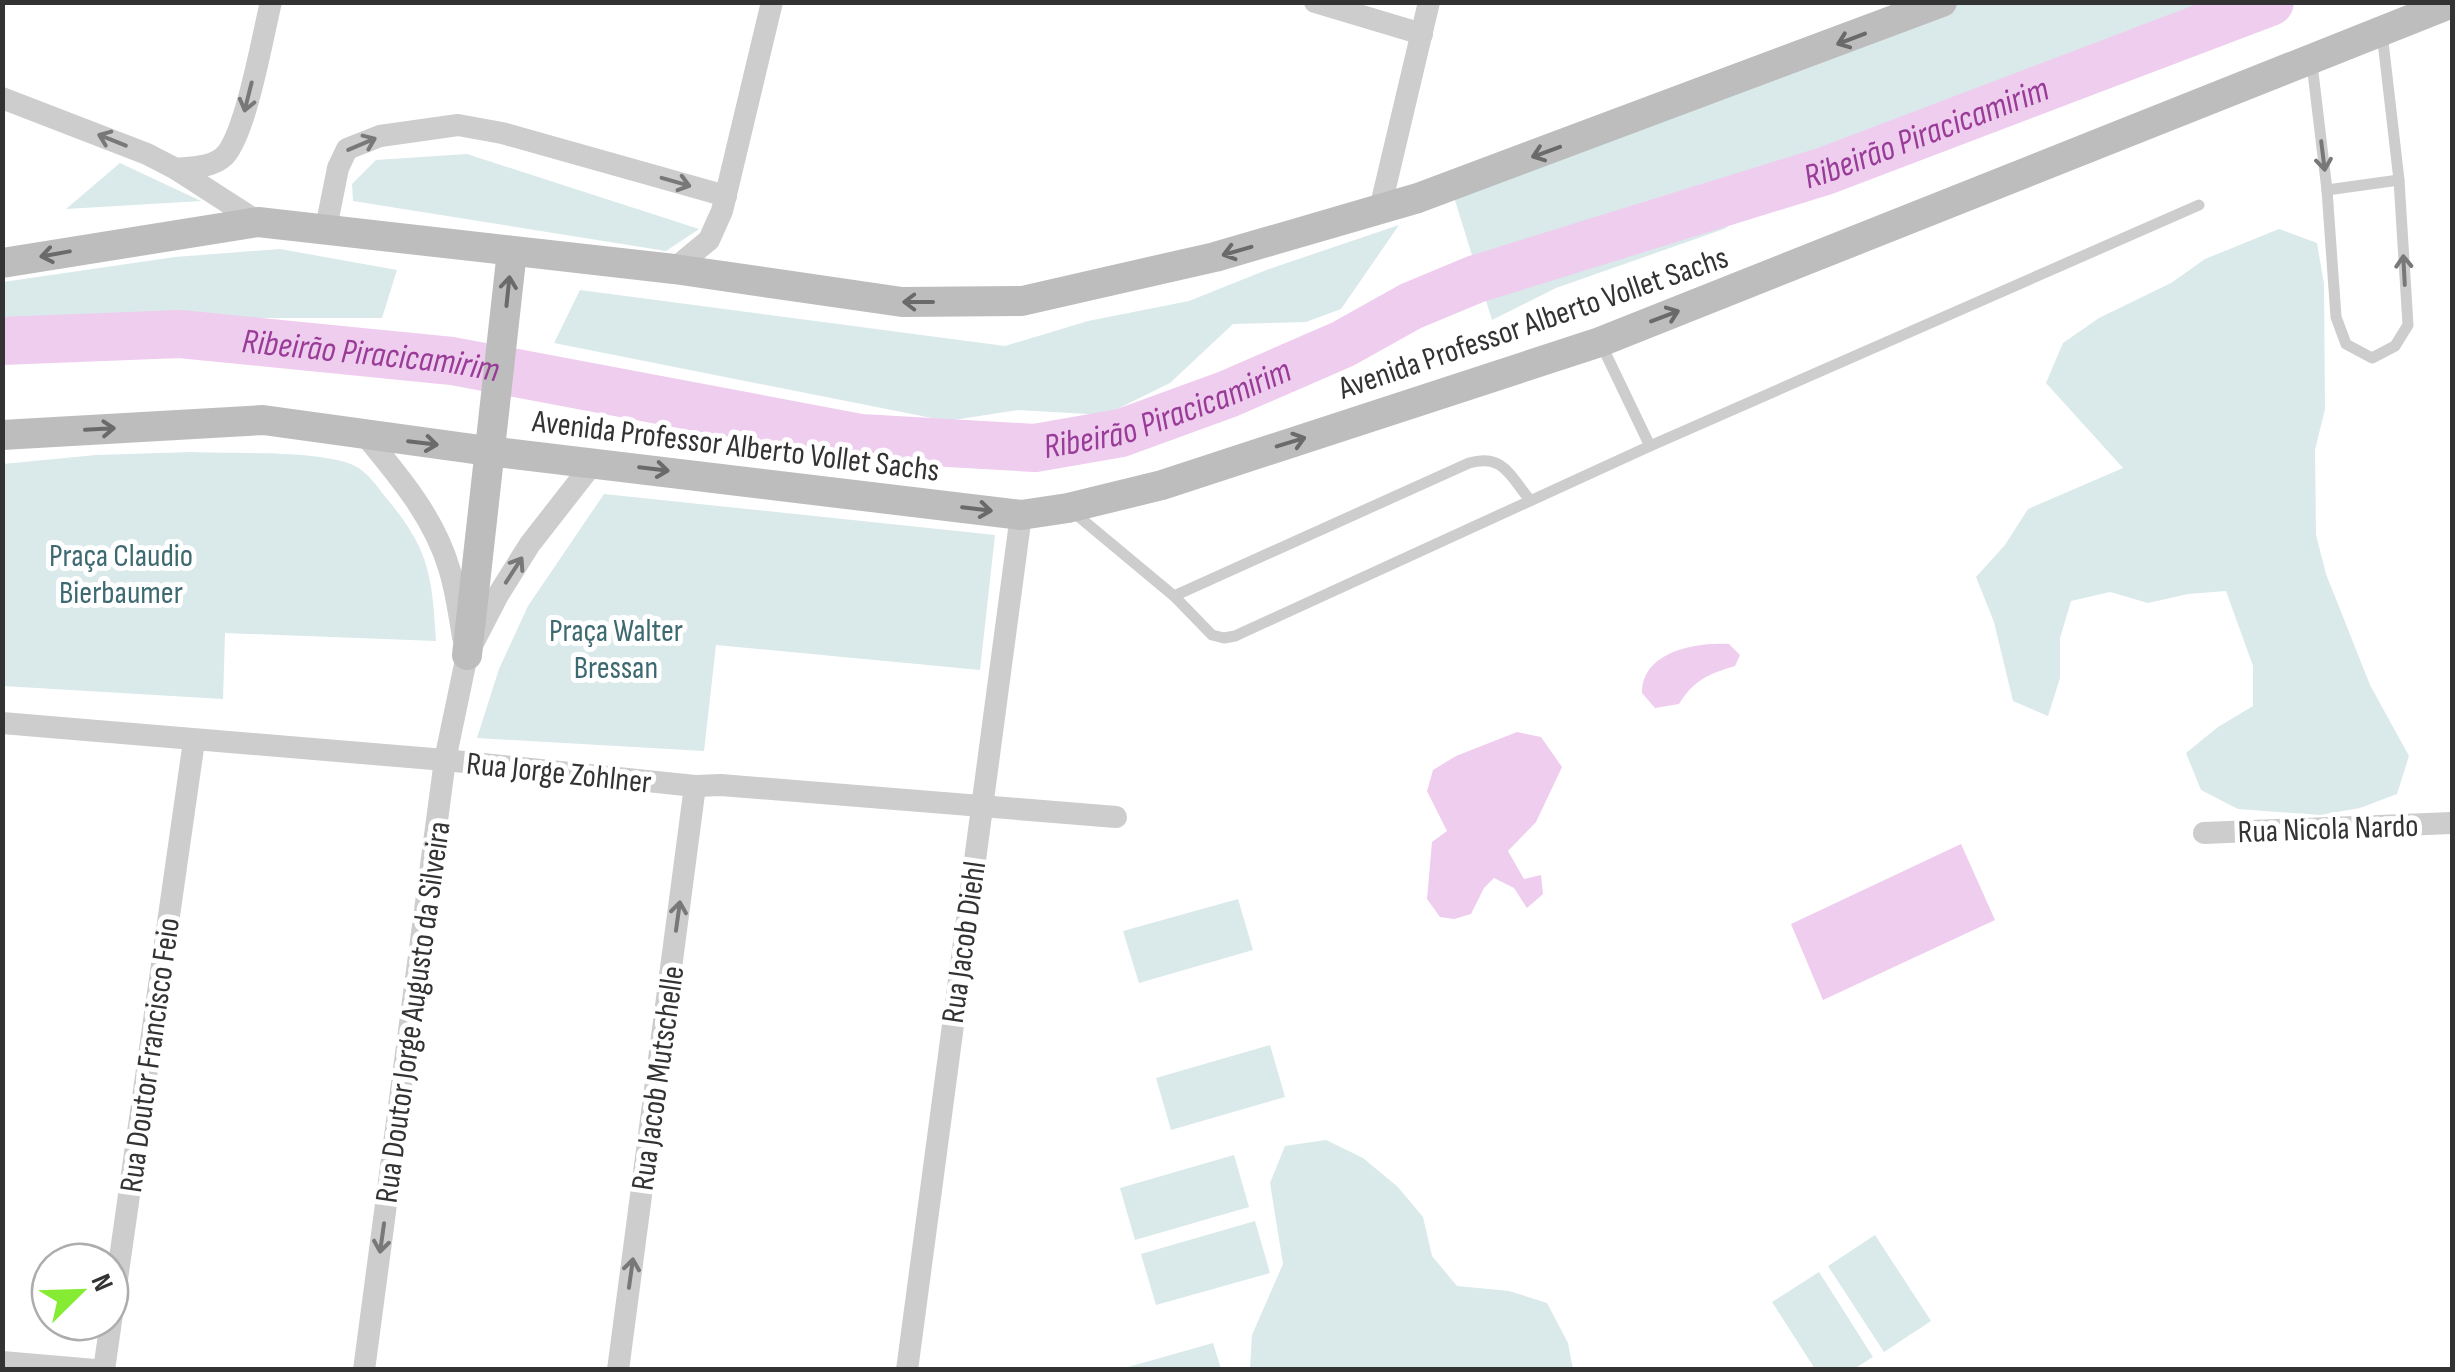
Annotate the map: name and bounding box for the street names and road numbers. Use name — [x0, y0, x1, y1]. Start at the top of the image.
street label: Avenida Professor Alberto Vollet Sachs — [1333, 238, 1733, 409]
street label: Avenida Professor Alberto Vollet Sachs — [529, 402, 941, 491]
street label: Rua Jorge Zohlner — [465, 744, 653, 803]
street label: Rua Nicola Nardo — [2237, 807, 2419, 852]
street label: Rua Doutor Jorge Augusto da Silveira — [367, 819, 460, 1205]
street label: Rua Jacob Diehl — [934, 859, 995, 1026]
street label: Rua Doutor Francisco Feio — [112, 915, 189, 1195]
street label: Rua Jacob Mutschelle — [623, 963, 694, 1193]

